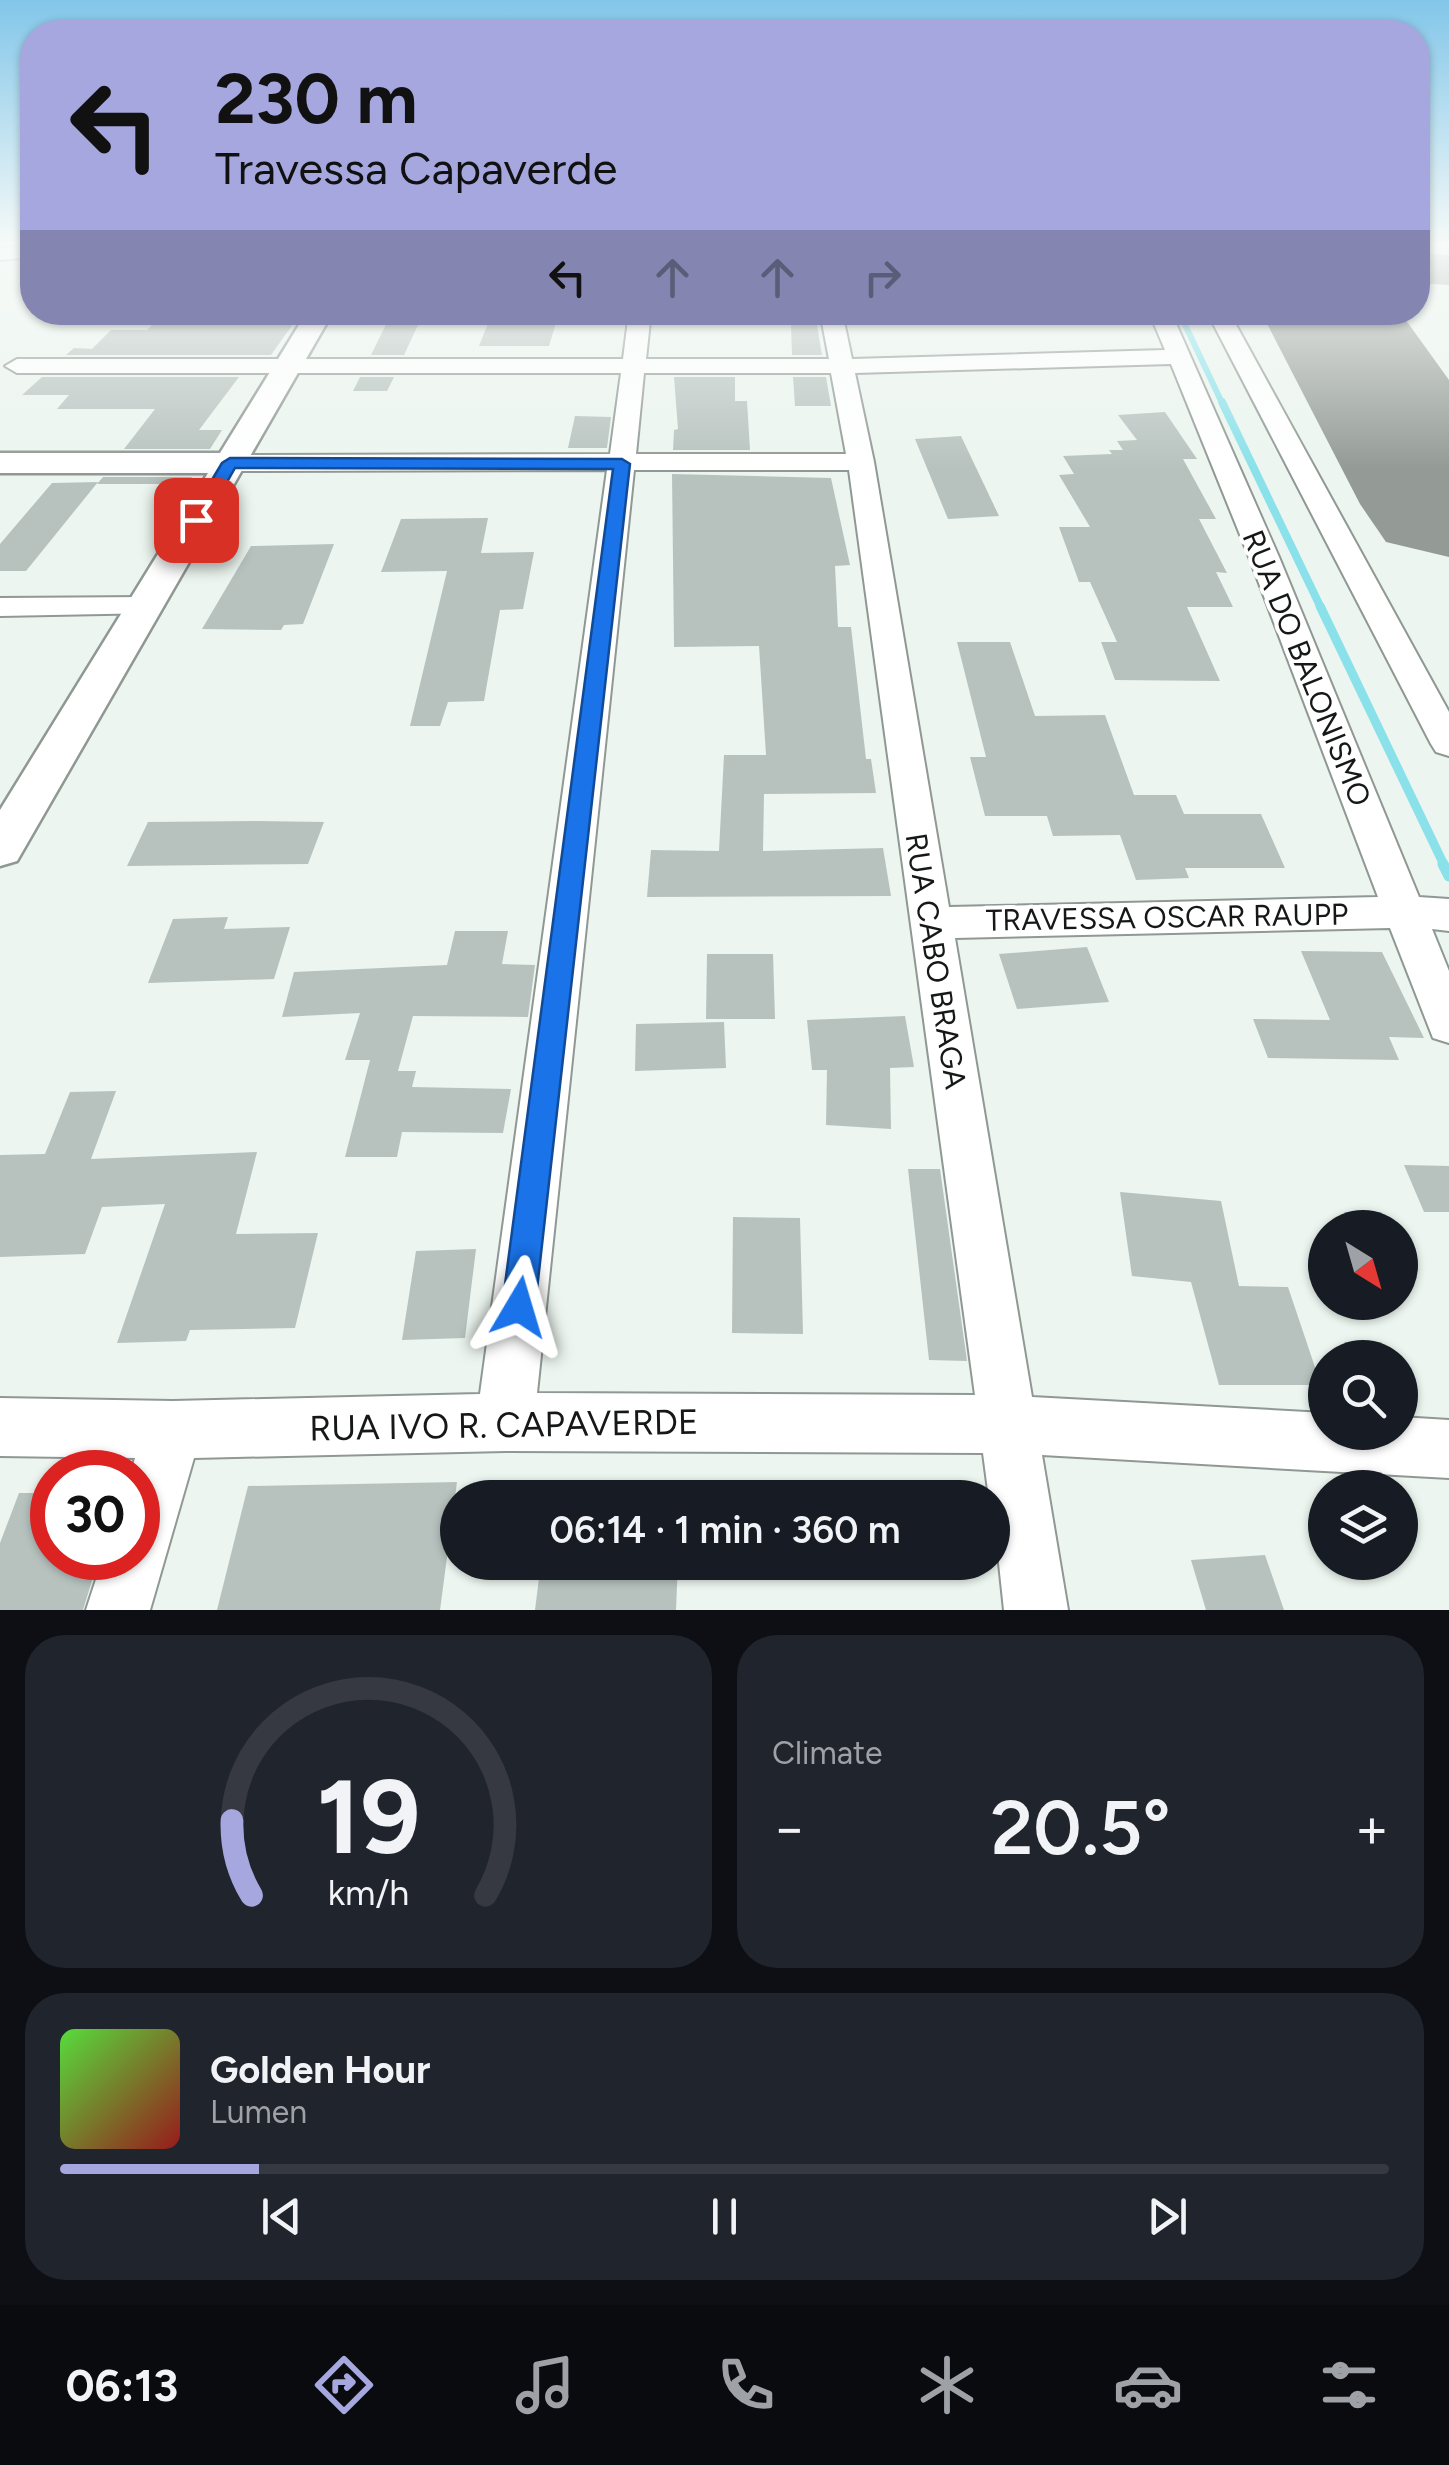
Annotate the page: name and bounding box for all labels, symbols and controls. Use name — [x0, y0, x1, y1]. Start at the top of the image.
text: 230 m — [215, 56, 418, 141]
icon: left — [50, 60, 180, 190]
text: Travessa Capaverde — [215, 141, 617, 195]
icon: left — [540, 250, 595, 305]
icon: ahead — [645, 250, 700, 305]
icon: ahead — [750, 250, 805, 305]
icon: right — [855, 250, 910, 305]
pin — [154, 478, 239, 563]
icon: arrive — [169, 493, 224, 548]
street label: RUA DO BALONISMO — [1235, 525, 1379, 811]
street label: RUA CABO BRAGA — [898, 831, 975, 1092]
street label: TRAVESSA OSCAR RAUPP — [985, 895, 1349, 939]
north arrow — [1308, 1210, 1418, 1320]
map controls — [1308, 1210, 1418, 1580]
position arrow — [467, 1255, 571, 1359]
button: search — [1308, 1340, 1418, 1450]
street label: RUA IVO R. CAPAVERDE — [309, 1401, 699, 1449]
speed limit sign: 30 — [30, 1450, 160, 1580]
button: layers — [1308, 1470, 1418, 1580]
text: 06:14 · 1 min · 360 m — [549, 1507, 901, 1553]
text: Climate — [772, 1734, 883, 1772]
text: 19 — [316, 1754, 421, 1879]
text: 20.5° — [990, 1783, 1171, 1873]
text: − — [772, 1795, 806, 1861]
text: + — [1355, 1795, 1389, 1861]
text: km/h — [328, 1871, 409, 1914]
text: Golden Hour — [210, 2047, 431, 2093]
text: Lumen — [210, 2093, 307, 2131]
icon: previous — [254, 2189, 309, 2244]
icon: pause — [697, 2189, 752, 2244]
icon: next — [1140, 2189, 1195, 2244]
icon: directions — [309, 2350, 379, 2420]
icon: music — [510, 2350, 580, 2420]
icon: phone — [711, 2350, 781, 2420]
icon: climate — [912, 2350, 982, 2420]
icon: car — [1113, 2350, 1183, 2420]
icon: filters — [1314, 2350, 1384, 2420]
text: 06:13 — [65, 2358, 178, 2412]

